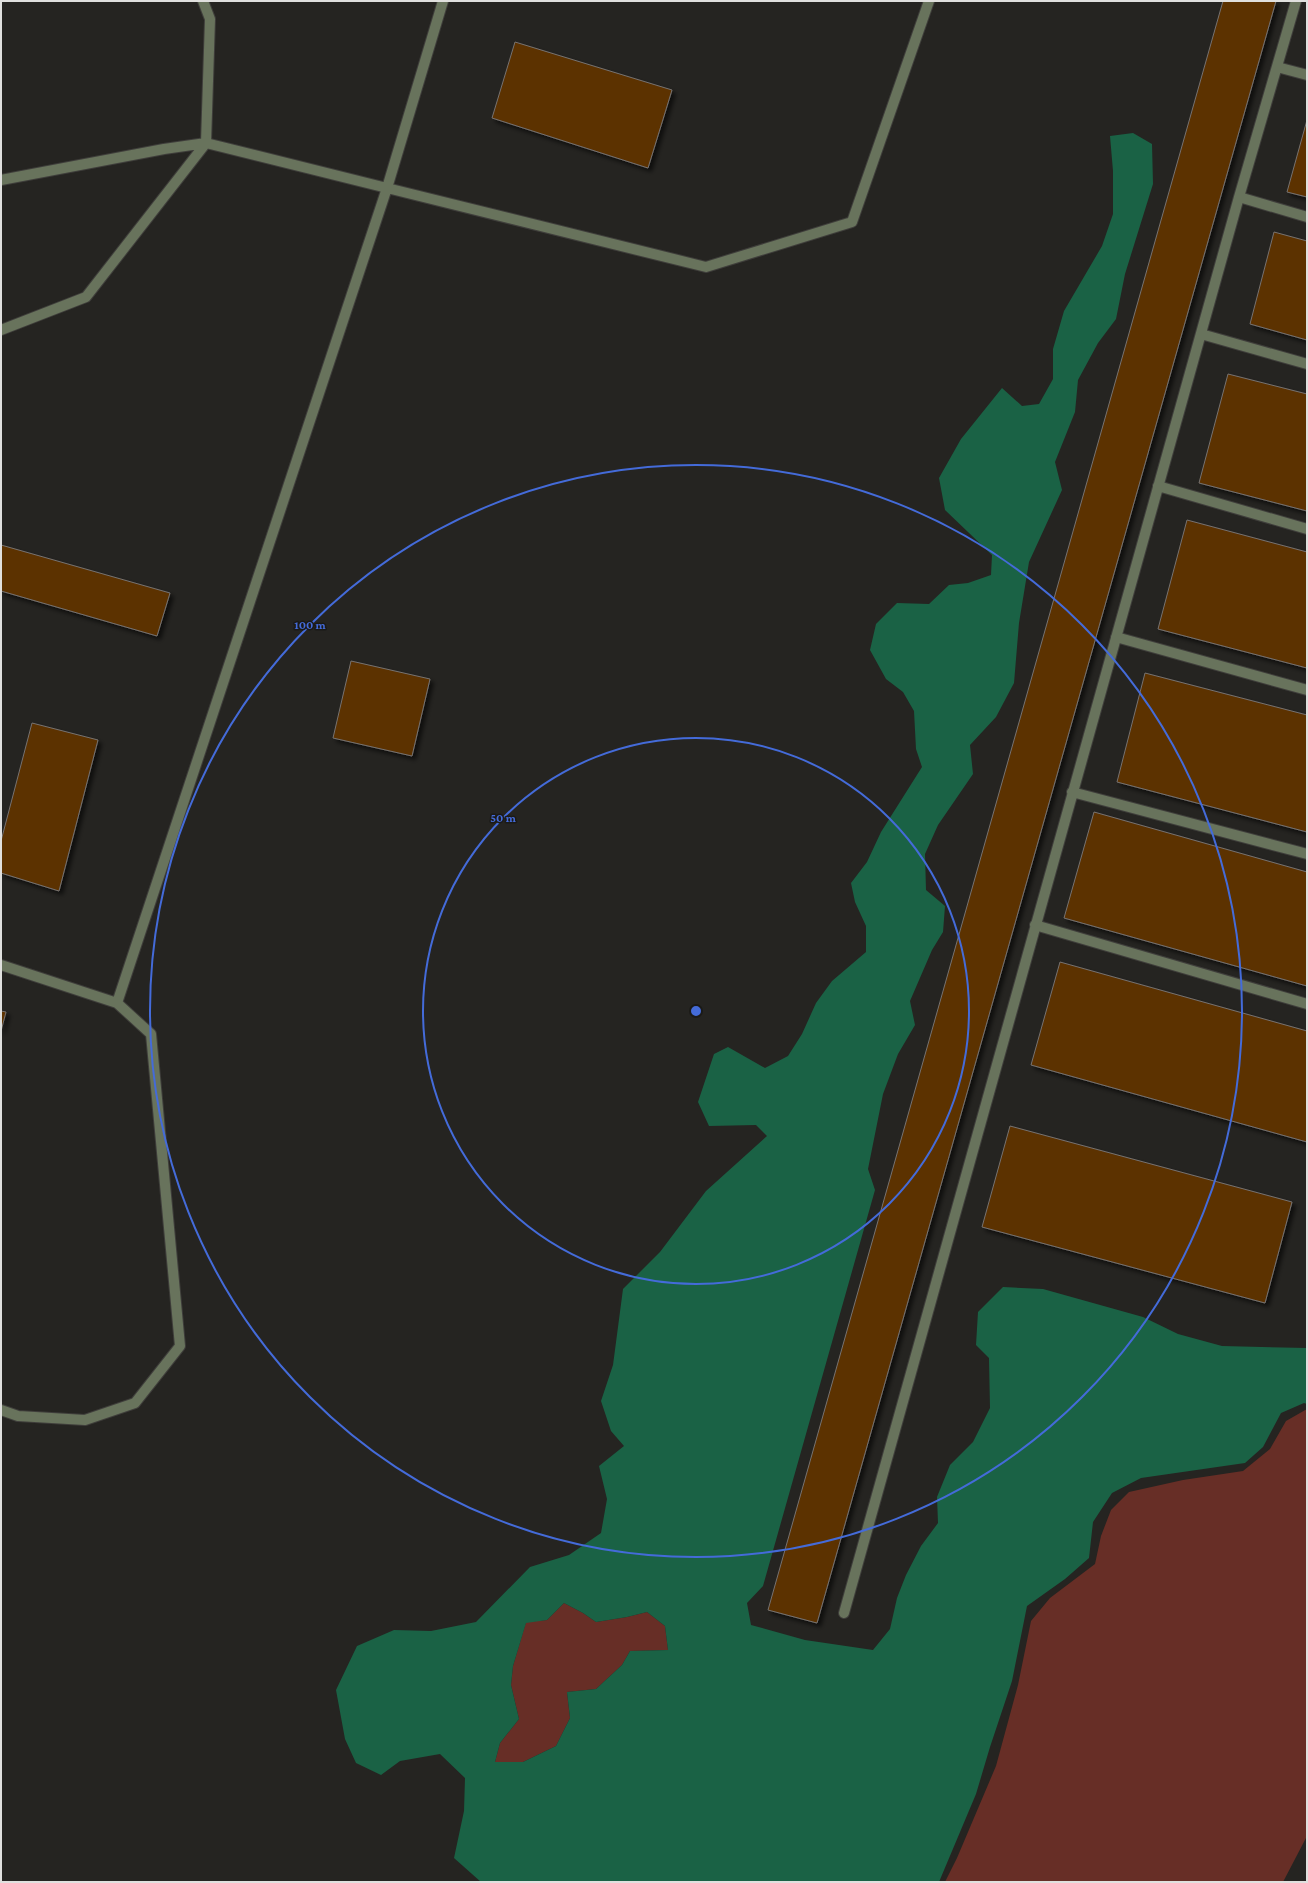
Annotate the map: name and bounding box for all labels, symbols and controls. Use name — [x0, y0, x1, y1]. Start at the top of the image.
text: 100 m — [294, 618, 327, 632]
text: 50 m — [490, 811, 517, 825]
centre of rings — [689, 1004, 703, 1018]

